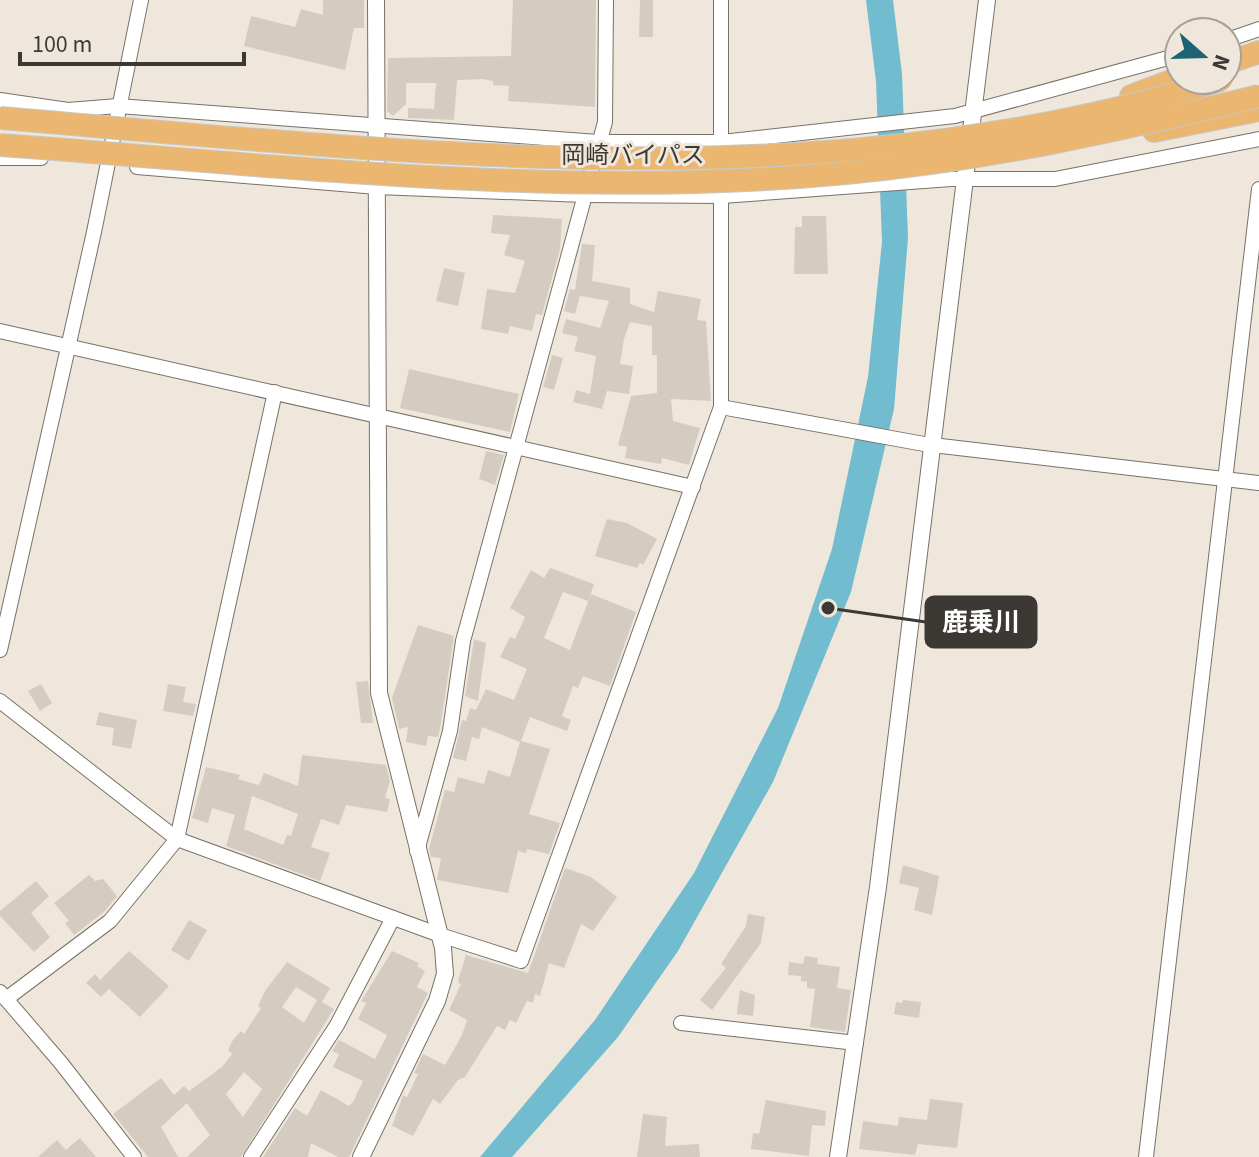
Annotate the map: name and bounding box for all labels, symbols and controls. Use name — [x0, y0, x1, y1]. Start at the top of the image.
scale bar — [20, 16, 244, 66]
north arrow — [1163, 16, 1243, 96]
text: 100 m — [32, 27, 92, 62]
text: N — [1203, 50, 1238, 75]
street label: 岡崎バイパス — [561, 138, 705, 173]
callout: 鹿乗川 — [926, 597, 1036, 647]
text: 鹿乗川 — [942, 604, 1020, 641]

